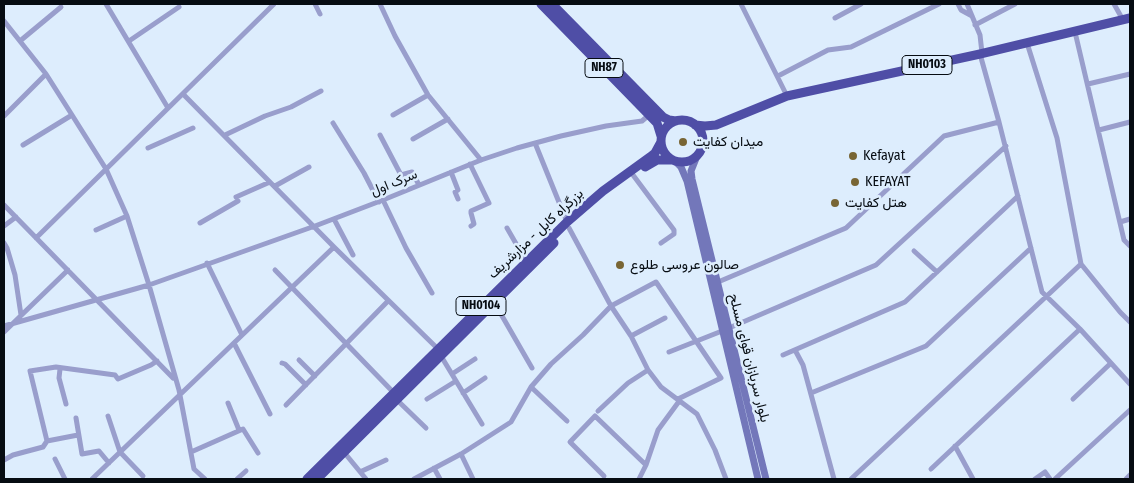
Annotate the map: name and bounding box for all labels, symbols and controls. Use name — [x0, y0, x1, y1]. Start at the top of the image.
road number: NH0103 — [902, 56, 952, 74]
road number: NH87 — [585, 58, 623, 78]
place label: میدان کفایت — [693, 134, 763, 150]
marker: میدان کفایت — [677, 136, 689, 148]
place label: Kefayat — [863, 148, 905, 164]
marker: Kefayat — [847, 150, 859, 162]
street label: سرک اول — [368, 166, 420, 200]
place label: KEFAYAT — [865, 174, 911, 190]
marker: KEFAYAT — [849, 176, 861, 188]
street label: بزرگراه کابل - مزارشریف — [485, 185, 587, 283]
place label: هتل کفایت — [845, 195, 907, 211]
marker: هتل کفایت — [829, 197, 841, 209]
place label: صالون عروسی طلوع — [630, 257, 739, 273]
marker: صالون عروسی طلوع — [614, 259, 626, 271]
street label: بلوار سربازان قوای مسلح — [725, 292, 773, 424]
road number: NH0104 — [456, 296, 506, 316]

